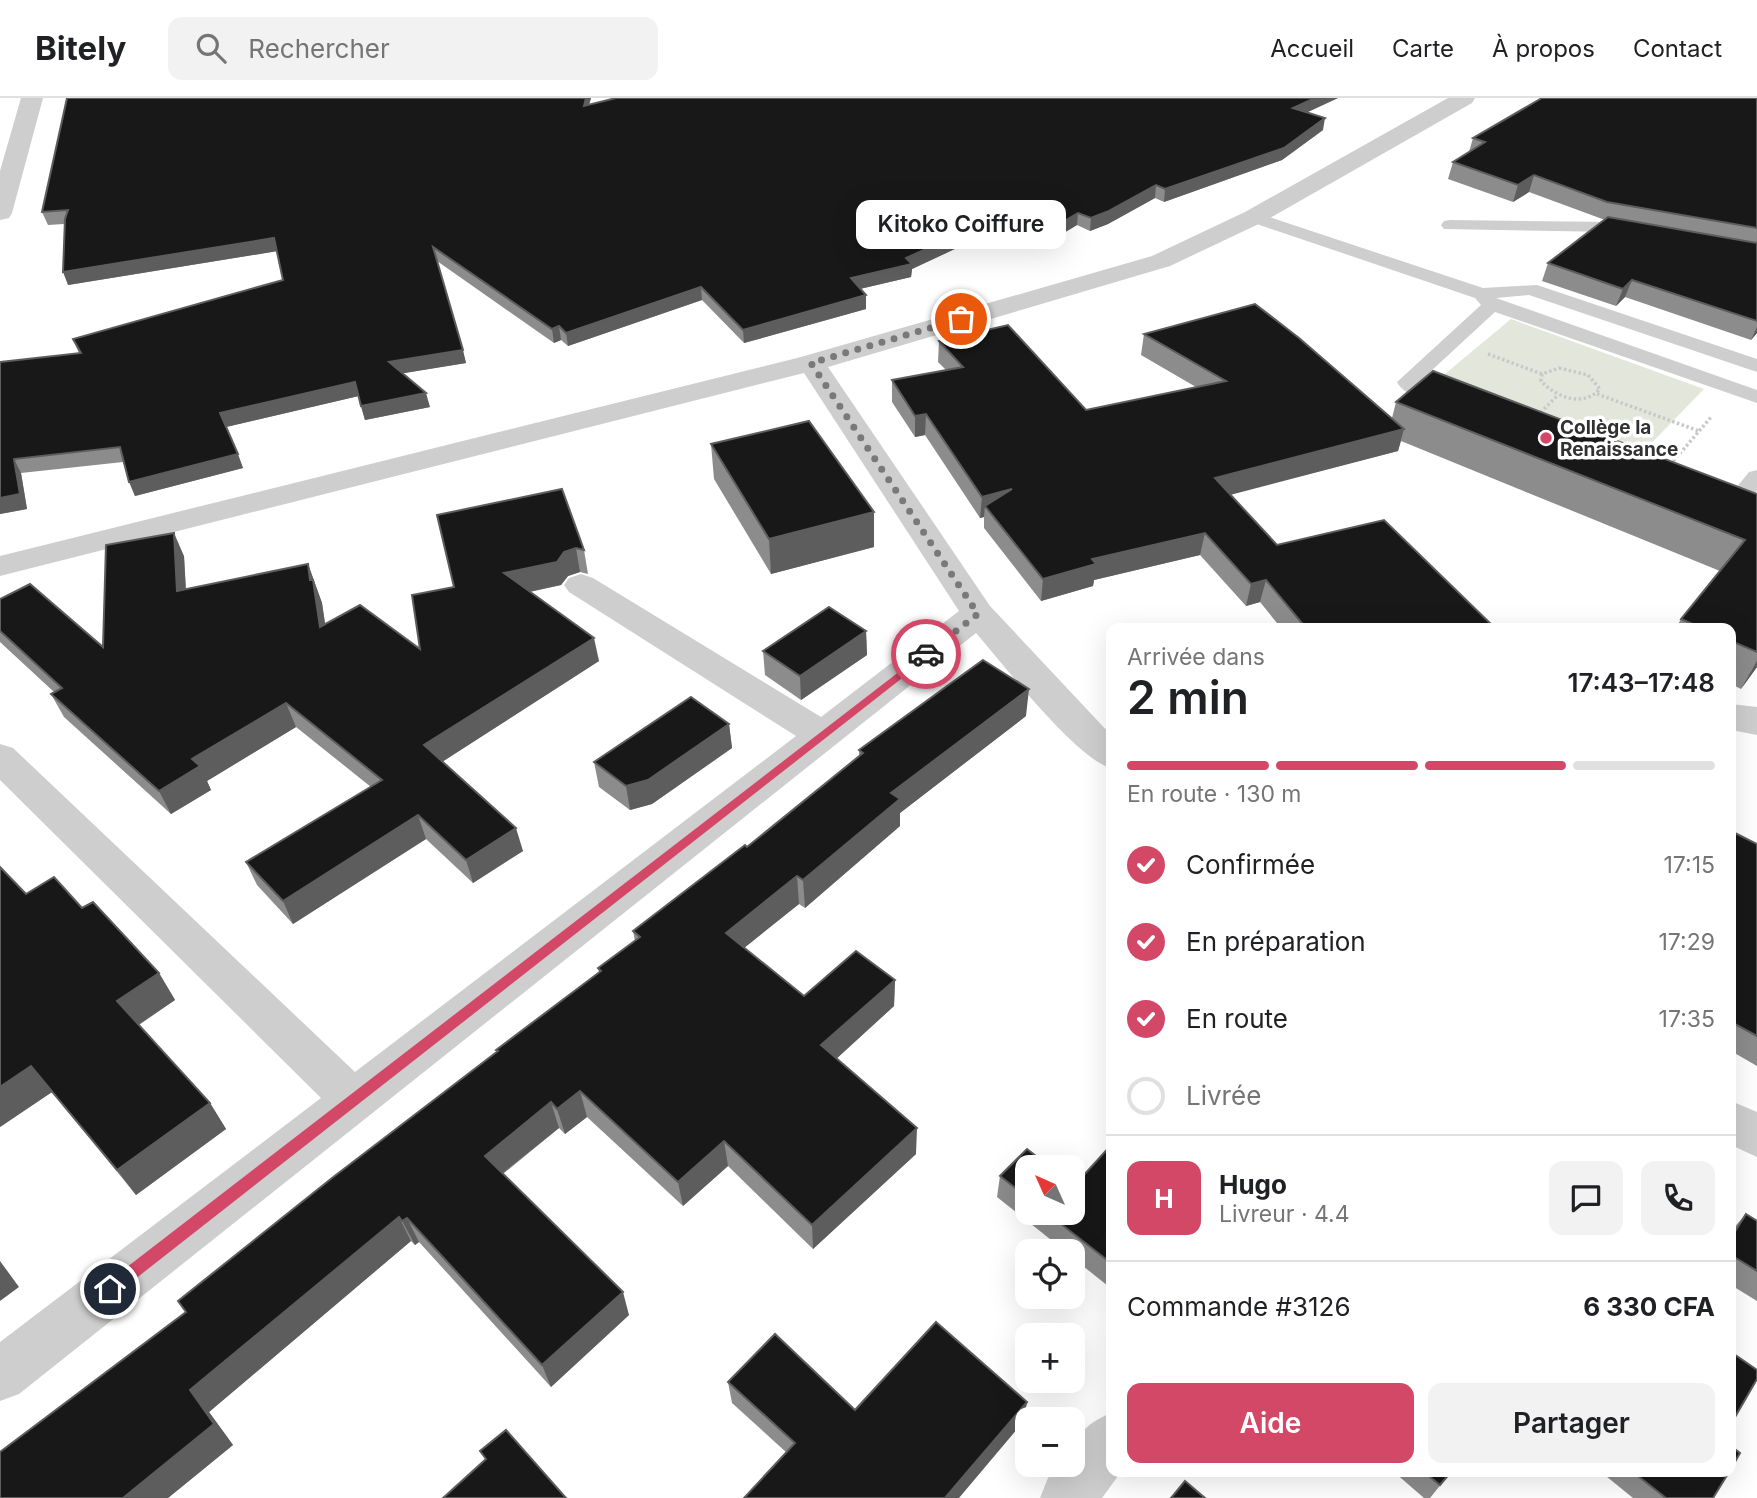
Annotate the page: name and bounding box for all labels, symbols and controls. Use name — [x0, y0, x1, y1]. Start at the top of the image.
search box — [168, 17, 658, 80]
text: Bitely — [35, 28, 126, 68]
icon: search — [192, 29, 230, 67]
text: Rechercher — [248, 33, 390, 64]
text: Accueil — [1270, 34, 1354, 63]
text: Carte — [1392, 34, 1454, 63]
text: À propos — [1492, 34, 1595, 63]
text: Contact — [1633, 34, 1722, 63]
callout: Kitoko Coiffure — [856, 200, 1066, 249]
text: Kitoko Coiffure — [878, 210, 1044, 238]
pin — [931, 289, 991, 349]
icon: bag — [942, 300, 980, 338]
place label: Collège la Renaissance — [1560, 416, 1678, 461]
marker: Collège la Renaissance — [1538, 430, 1554, 446]
courier — [891, 619, 961, 689]
icon: car — [907, 635, 945, 673]
text: Arrivée dans — [1127, 643, 1265, 671]
text: 17:43–17:48 — [1567, 667, 1715, 698]
text: 2 min — [1127, 669, 1249, 725]
text: En route · 130 m — [1127, 780, 1302, 808]
icon: check — [1127, 846, 1165, 884]
text: Confirmée — [1186, 849, 1315, 880]
text: 17:15 — [1663, 851, 1715, 879]
icon: check — [1127, 923, 1165, 961]
text: En préparation — [1186, 926, 1366, 957]
text: 17:29 — [1658, 928, 1715, 956]
icon: check — [1127, 1000, 1165, 1038]
text: En route — [1186, 1003, 1288, 1034]
text: 17:35 — [1659, 1005, 1715, 1033]
text: Livrée — [1186, 1080, 1261, 1111]
north arrow — [1015, 1155, 1085, 1225]
map controls — [1015, 1155, 1085, 1477]
button: chat — [1549, 1161, 1623, 1235]
button: phone — [1641, 1161, 1715, 1235]
text: Hugo — [1219, 1169, 1287, 1200]
text: H — [1154, 1183, 1174, 1214]
text: Livreur · 4.4 — [1219, 1200, 1350, 1228]
button: locate — [1015, 1239, 1085, 1309]
pin — [80, 1259, 140, 1319]
icon: home — [91, 1270, 129, 1308]
text: Commande #3126 — [1127, 1291, 1351, 1322]
text: 6 330 CFA — [1583, 1291, 1715, 1322]
button: + — [1015, 1323, 1085, 1393]
button: Aide — [1127, 1383, 1414, 1463]
button: Partager — [1428, 1383, 1715, 1463]
button: − — [1015, 1407, 1085, 1477]

